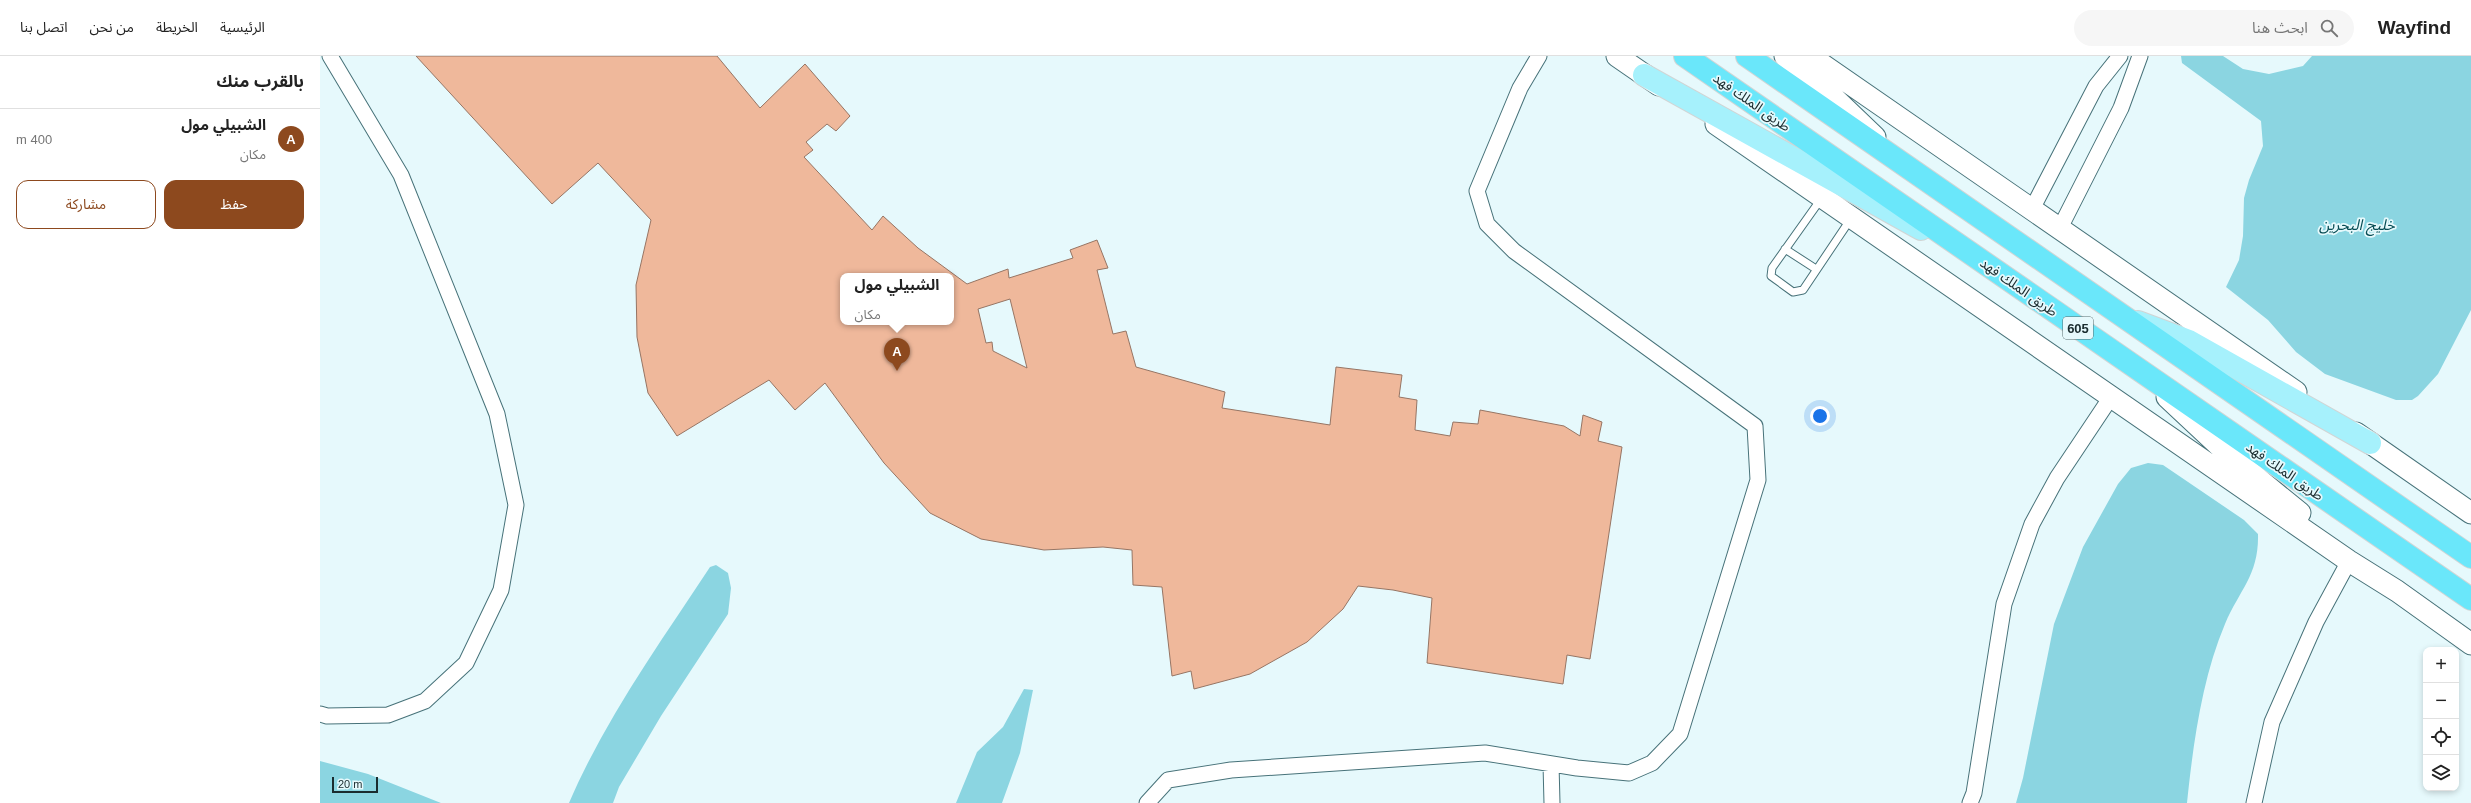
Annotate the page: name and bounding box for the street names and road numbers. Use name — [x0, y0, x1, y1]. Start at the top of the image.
street label: طريق الملك فهد — [1709, 69, 1794, 136]
street label: طريق الملك فهد — [1976, 254, 2061, 321]
road number: 605 — [2063, 317, 2093, 339]
street label: طريق الملك فهد — [2242, 438, 2327, 505]

